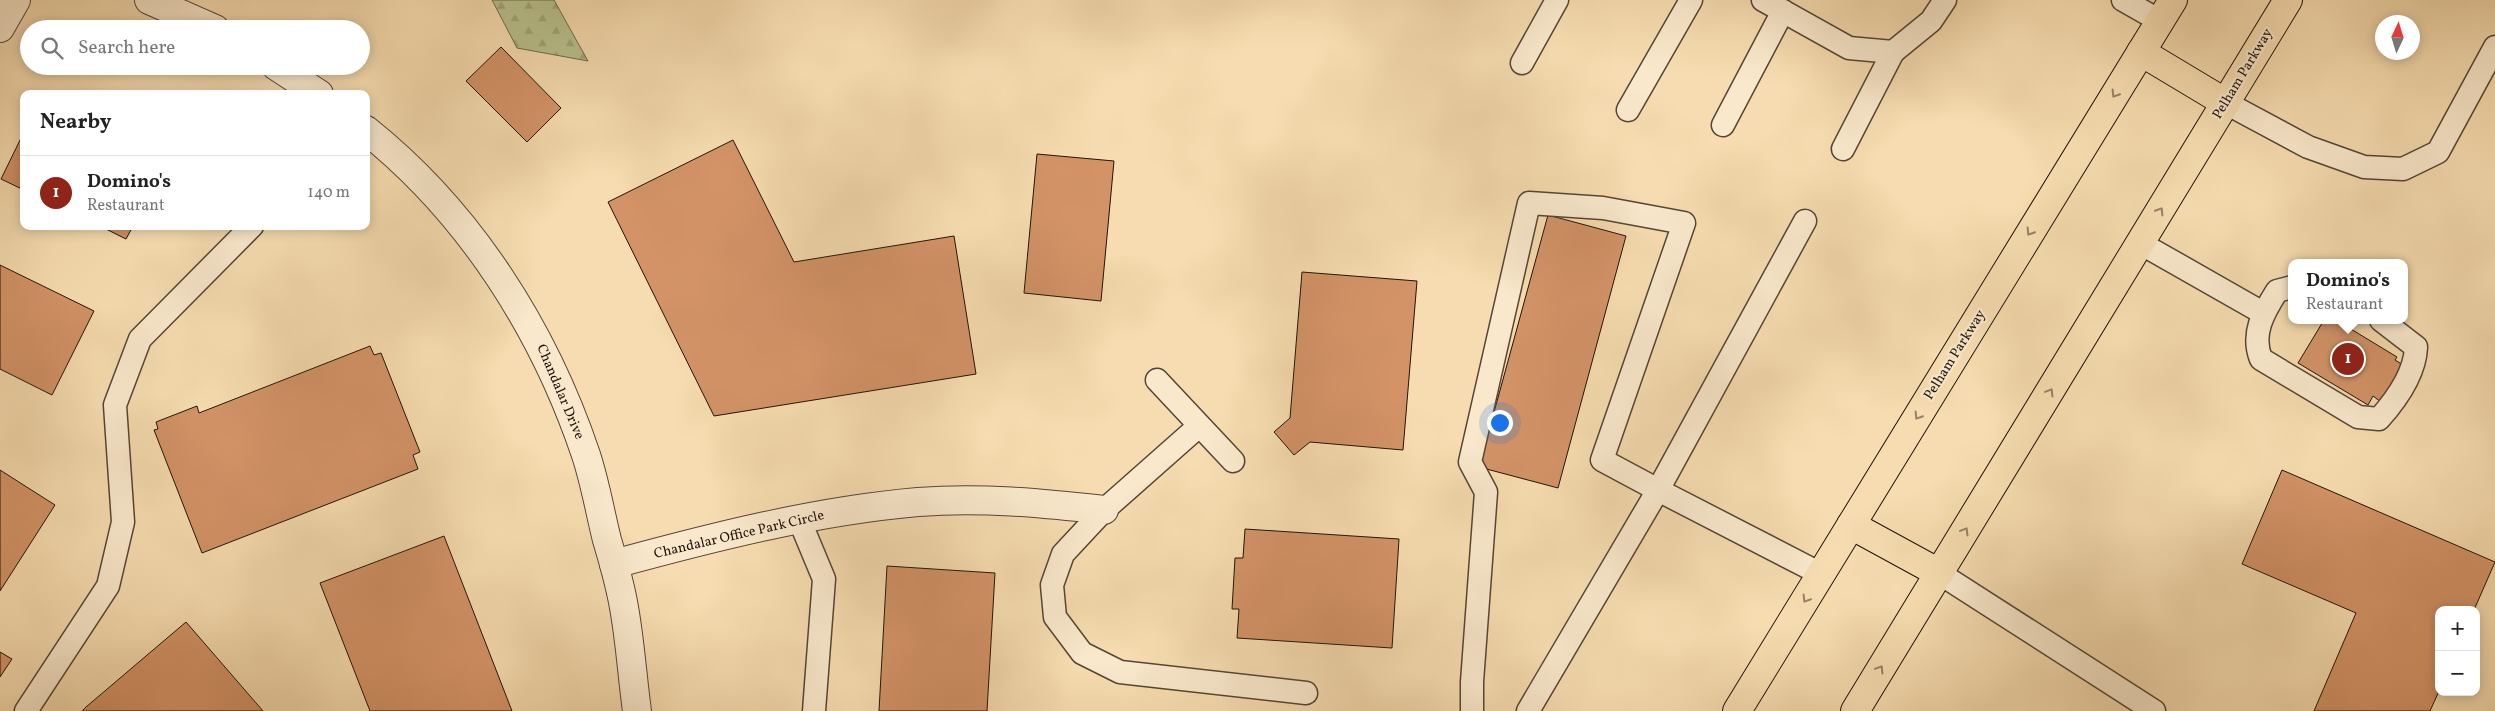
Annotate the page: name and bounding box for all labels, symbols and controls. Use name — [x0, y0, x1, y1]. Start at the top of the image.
north arrow — [2375, 15, 2420, 60]
search box — [20, 20, 370, 75]
street label: Pelham Parkway — [2208, 25, 2278, 123]
icon: search — [38, 34, 66, 62]
text: Search here — [78, 35, 175, 61]
one-way arrow — [2112, 88, 2122, 97]
text: Nearby — [40, 108, 111, 137]
text: Domino's — [87, 169, 171, 195]
text: 1 — [53, 182, 59, 204]
text: 140 m — [308, 182, 350, 204]
text: Restaurant — [87, 195, 165, 217]
one-way arrow — [2153, 207, 2163, 216]
one-way arrow — [2027, 227, 2037, 236]
popup — [2288, 259, 2408, 324]
text: Domino's — [2306, 268, 2390, 294]
text: Restaurant — [2306, 294, 2383, 316]
street label: Pelham Parkway — [1920, 306, 1991, 404]
pin: 1 — [2332, 340, 2364, 378]
street label: Chandalar Drive — [531, 341, 589, 443]
one-way arrow — [2043, 388, 2053, 397]
your location — [1487, 410, 1513, 436]
one-way arrow — [1915, 410, 1924, 419]
street label: Chandalar Office Park Circle — [652, 506, 826, 564]
one-way arrow — [1958, 527, 1968, 536]
one-way arrow — [1802, 593, 1812, 602]
map controls — [2435, 606, 2480, 696]
button: + — [2435, 606, 2480, 651]
button: − — [2435, 651, 2480, 696]
one-way arrow — [1874, 666, 1884, 675]

